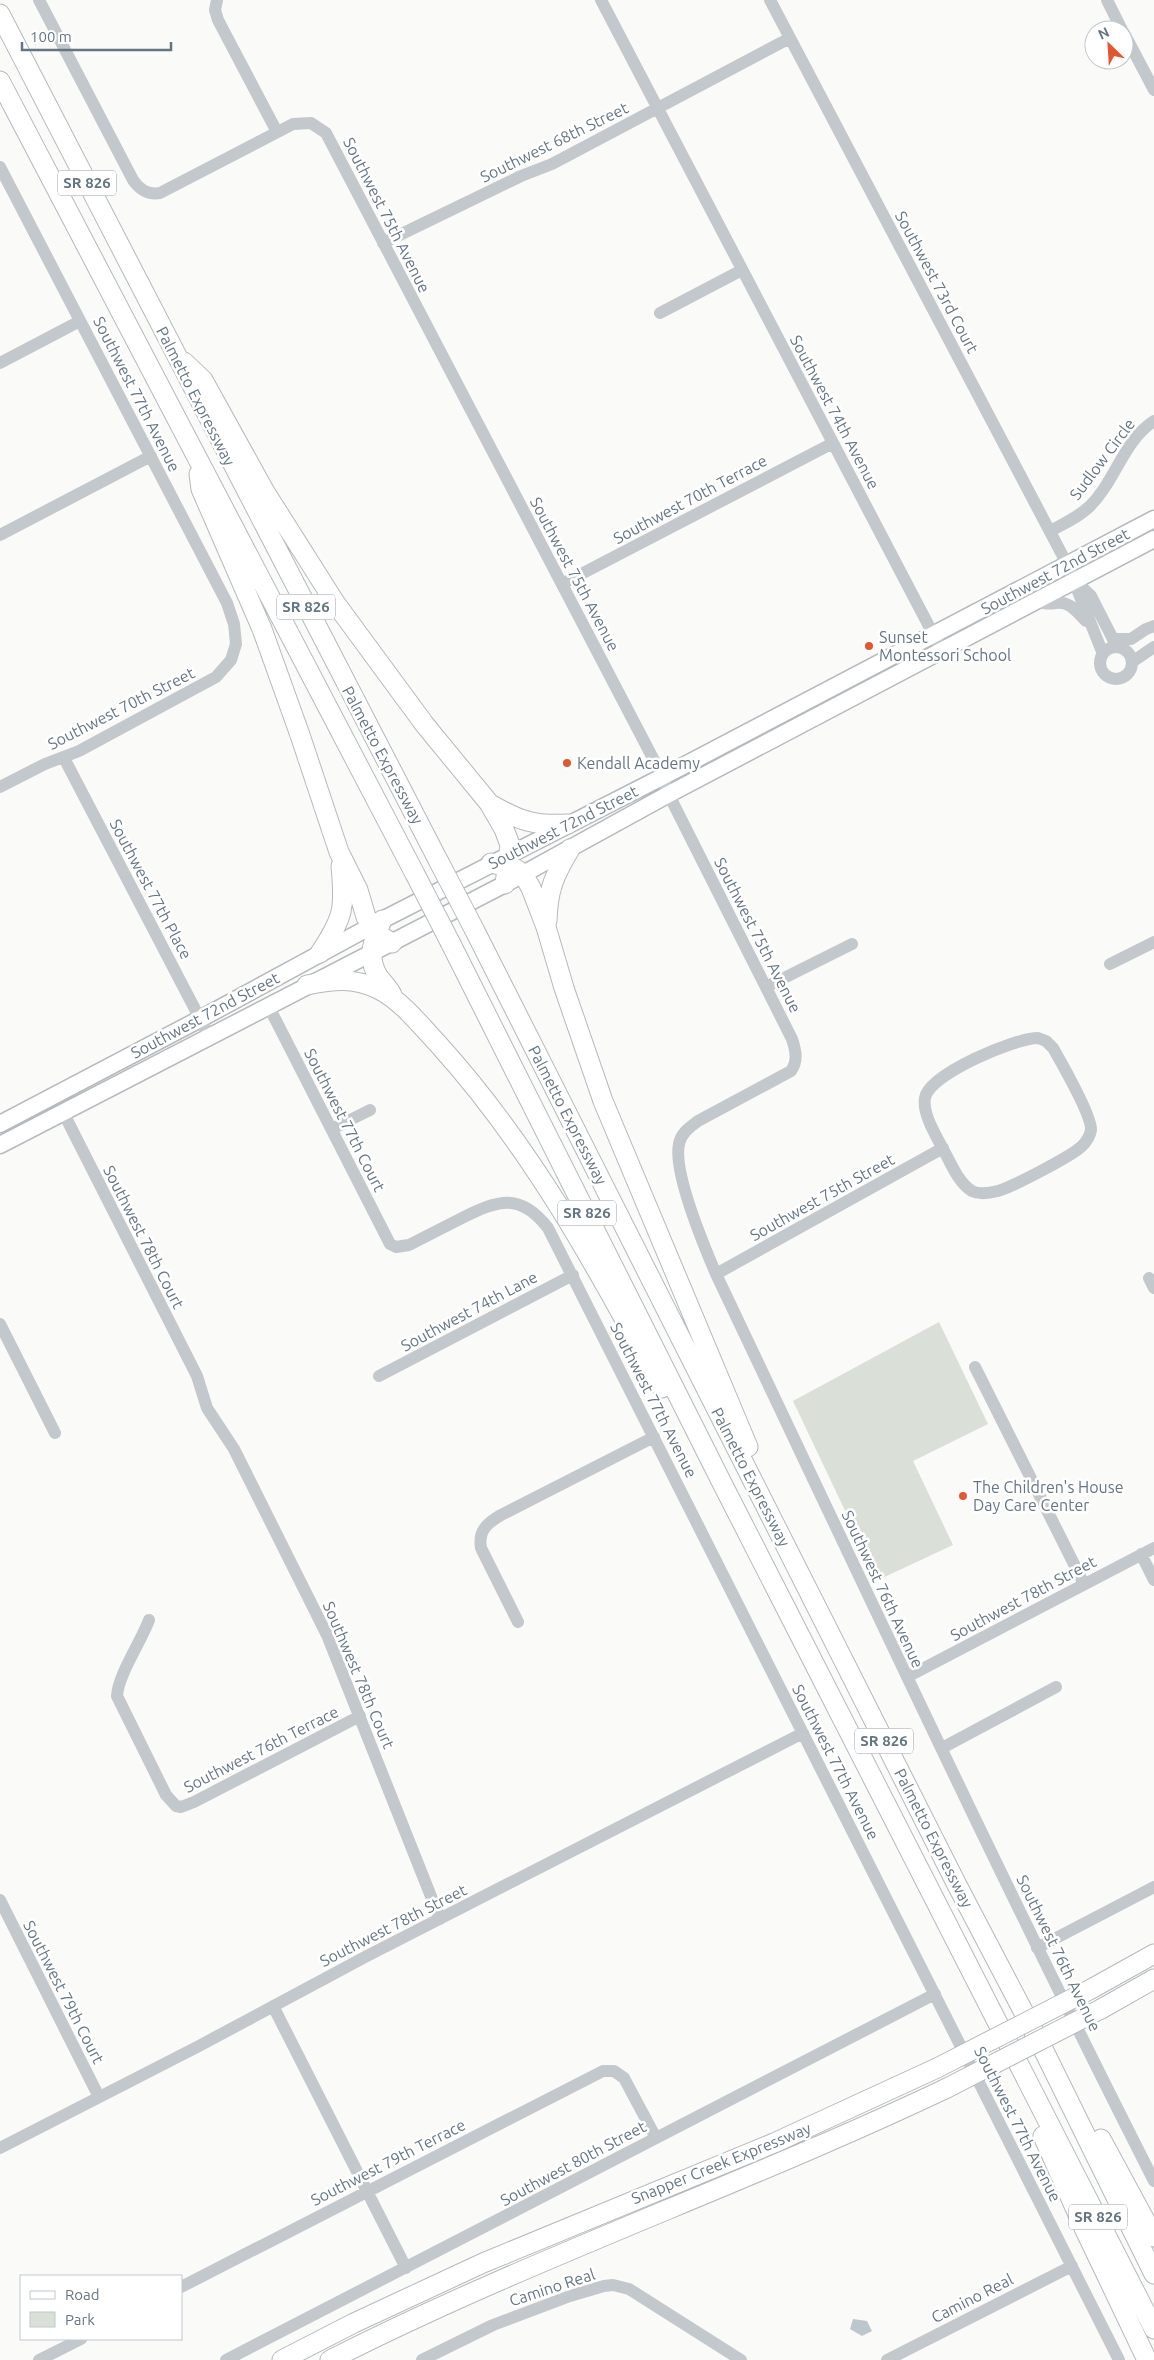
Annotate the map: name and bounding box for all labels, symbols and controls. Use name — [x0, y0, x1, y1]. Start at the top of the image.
scale bar — [22, 20, 171, 52]
north arrow — [1084, 20, 1134, 70]
text: N — [1095, 24, 1112, 43]
text: 100 m — [30, 28, 72, 45]
street label: Southwest 68th Street — [477, 98, 631, 186]
street label: Southwest 75th Avenue — [340, 135, 434, 295]
road number: SR 826 — [58, 170, 116, 196]
street label: Southwest 73rd Court — [892, 208, 982, 357]
street label: Southwest 77th Avenue — [90, 314, 184, 474]
street label: Palmetto Expressway — [153, 323, 239, 469]
street label: Southwest 74th Avenue — [787, 332, 883, 492]
street label: Sudlow Circle — [1066, 415, 1138, 503]
street label: Southwest 70th Terrace — [610, 451, 770, 547]
street label: Southwest 75th Avenue — [527, 494, 623, 654]
street label: Southwest 72nd Street — [978, 524, 1133, 618]
road number: SR 826 — [277, 594, 335, 620]
place label: Sunset Montessori School — [879, 628, 1011, 664]
marker: Sunset Montessori School — [863, 640, 875, 652]
street label: Southwest 70th Street — [45, 663, 198, 753]
street label: Palmetto Expressway — [339, 683, 427, 827]
place label: Kendall Academy — [577, 754, 700, 772]
marker: Kendall Academy — [561, 757, 573, 769]
street label: Southwest 72nd Street — [485, 781, 641, 873]
street label: Southwest 77th Place — [106, 816, 196, 962]
street label: Southwest 75th Avenue — [711, 855, 805, 1015]
street label: Southwest 72nd Street — [128, 968, 283, 1062]
street label: Palmetto Expressway — [525, 1042, 611, 1188]
street label: Southwest 77th Court — [301, 1045, 389, 1195]
street label: Southwest 75th Street — [747, 1149, 898, 1244]
street label: Southwest 78th Court — [100, 1162, 188, 1312]
road number: SR 826 — [558, 1200, 616, 1226]
street label: Southwest 74th Lane — [398, 1267, 540, 1355]
street label: Southwest 77th Avenue — [607, 1320, 701, 1480]
street label: Palmetto Expressway — [708, 1404, 794, 1550]
place label: The Children's House Day Care Center — [973, 1478, 1124, 1514]
marker: The Children's House Day Care Center — [957, 1490, 969, 1502]
street label: Southwest 76th Avenue — [839, 1507, 927, 1671]
street label: Southwest 78th Street — [947, 1552, 1099, 1644]
street label: Southwest 78th Court — [320, 1599, 398, 1752]
street label: Southwest 77th Avenue — [789, 1682, 883, 1842]
street label: Southwest 76th Terrace — [181, 1702, 341, 1796]
road number: SR 826 — [855, 1728, 913, 1754]
street label: Palmetto Expressway — [891, 1765, 977, 1911]
street label: Southwest 76th Avenue — [1013, 1872, 1105, 2034]
street label: Southwest 78th Street — [317, 1880, 470, 1970]
street label: Southwest 79th Court — [20, 1917, 108, 2067]
street label: Southwest 77th Avenue — [971, 2044, 1065, 2204]
street label: Southwest 79th Terrace — [308, 2115, 468, 2209]
street label: Southwest 80th Street — [497, 2117, 649, 2209]
street label: Snapper Creek Expressway — [629, 2119, 814, 2207]
road number: SR 826 — [1069, 2204, 1127, 2230]
street label: Camino Real — [507, 2265, 597, 2309]
street label: Camino Real — [928, 2270, 1016, 2326]
legend — [20, 2275, 182, 2340]
text: Road — [65, 2286, 100, 2303]
text: Park — [65, 2311, 95, 2328]

